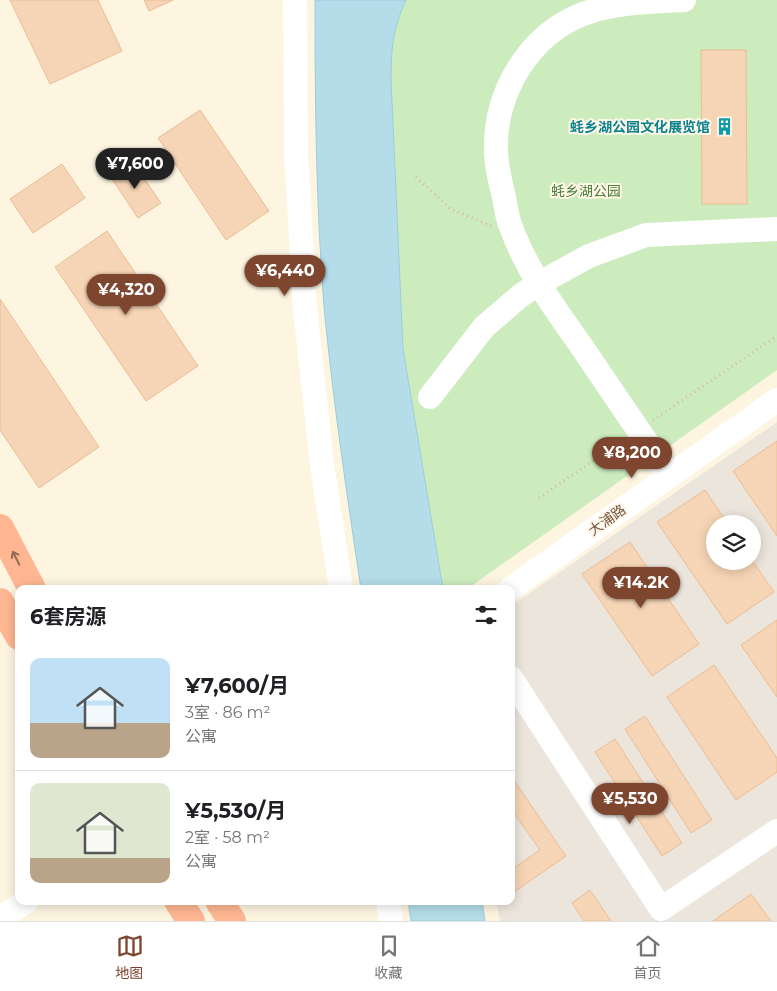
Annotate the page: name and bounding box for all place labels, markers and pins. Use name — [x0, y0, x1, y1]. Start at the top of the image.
building icon: 蚝乡湖公园文化展览馆 — [714, 117, 734, 137]
place label: 蚝乡湖公园文化展览馆 — [570, 118, 710, 136]
pin: ¥7,600 — [94, 148, 176, 190]
pin: ¥6,440 — [244, 254, 326, 297]
pin: ¥4,320 — [85, 274, 167, 316]
pin: ¥8,200 — [591, 436, 673, 479]
pin: ¥14.2K — [600, 566, 682, 609]
pin: ¥5,530 — [589, 782, 671, 825]

